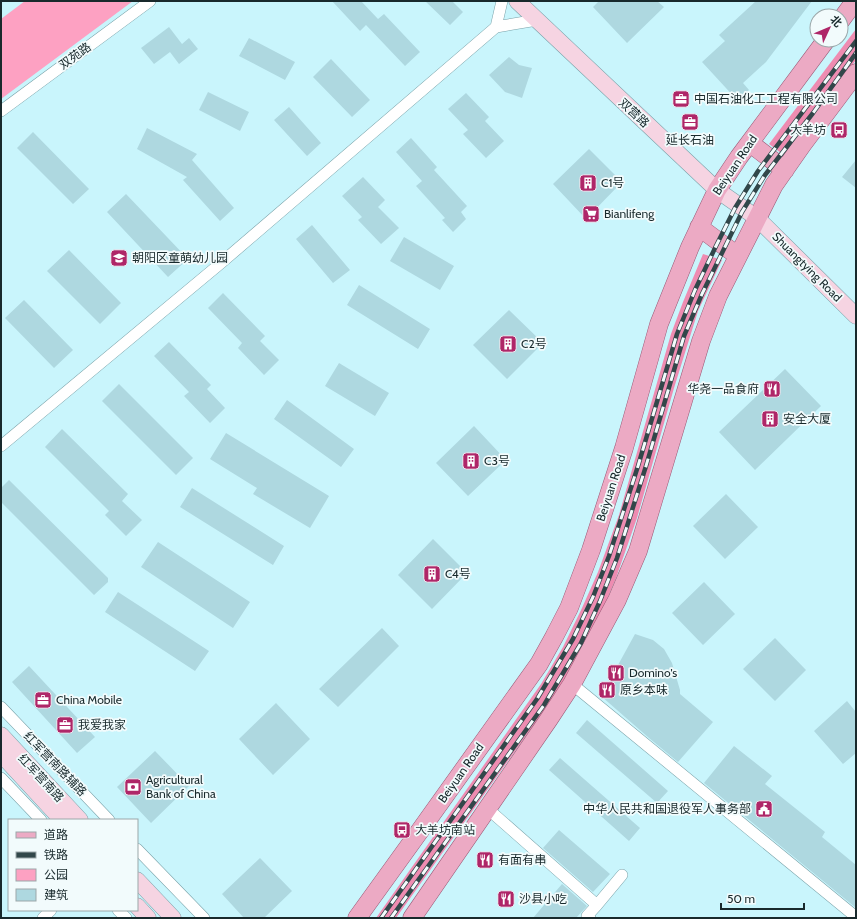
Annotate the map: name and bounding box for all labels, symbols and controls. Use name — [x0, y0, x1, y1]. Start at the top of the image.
north arrow — [809, 8, 849, 48]
text: 北 — [827, 12, 845, 30]
street label: 双苑路 — [56, 39, 94, 72]
office icon: 中国石油化工工程有限公司 — [671, 89, 691, 109]
place label: 中国石油化工工程有限公司 — [694, 91, 838, 106]
street label: 双营路 — [616, 95, 653, 130]
office icon: 延长石油 — [680, 112, 700, 132]
bus stop icon: 大羊坊 — [829, 120, 849, 140]
place label: 大羊坊 — [790, 122, 826, 137]
place label: 延长石油 — [666, 132, 714, 147]
street label: Beiyuan Road — [709, 132, 760, 198]
building icon: C1号 — [578, 173, 598, 193]
place label: C1号 — [601, 175, 624, 190]
supermarket icon: Bianlifeng — [581, 204, 601, 224]
place label: Bianlifeng — [604, 206, 655, 221]
street label: Shuangtying Road — [769, 229, 845, 305]
school or university icon: 朝阳区童萌幼儿园 — [109, 248, 129, 268]
place label: 朝阳区童萌幼儿园 — [132, 250, 228, 265]
building icon: C2号 — [498, 334, 518, 354]
place label: C2号 — [521, 336, 547, 351]
restaurant icon: 华尧一品食府 — [762, 379, 782, 399]
place label: 华尧一品食府 — [687, 381, 759, 396]
building icon: 安全大厦 — [760, 409, 780, 429]
place label: 安全大厦 — [783, 411, 831, 426]
building icon: C3号 — [461, 451, 481, 471]
place label: C3号 — [484, 453, 510, 468]
street label: Beiyuan Road — [593, 453, 628, 523]
building icon: C4号 — [422, 564, 442, 584]
place label: C4号 — [445, 566, 471, 581]
restaurant icon: Domino's — [606, 663, 626, 683]
place label: Domino's — [629, 665, 677, 680]
restaurant icon: 原乡本味 — [597, 680, 617, 700]
place label: 原乡本味 — [620, 682, 668, 697]
office icon: China Mobile — [33, 690, 53, 710]
place label: China Mobile — [56, 692, 122, 707]
office icon: 我爱我家 — [55, 715, 75, 735]
place label: 我爱我家 — [78, 717, 126, 732]
street label: 红军营南路辅路 — [21, 729, 89, 799]
street label: Beiyuan Road — [435, 740, 487, 805]
street label: 红军营南路 — [15, 751, 67, 805]
place label: Agricultural Bank of China — [146, 772, 216, 801]
bank icon: Agricultural Bank of China — [123, 777, 143, 797]
public building icon: 中华人民共和国退役军人事务部 — [754, 799, 774, 819]
place label: 中华人民共和国退役军人事务部 — [583, 801, 751, 816]
legend — [8, 819, 138, 911]
bus stop icon: 大羊坊南站 — [392, 820, 412, 840]
place label: 大羊坊南站 — [415, 822, 475, 837]
text: 道路 — [44, 827, 68, 842]
text: 铁路 — [44, 847, 68, 862]
restaurant icon: 有面有串 — [475, 850, 495, 870]
place label: 有面有串 — [498, 852, 546, 867]
text: 公园 — [44, 867, 68, 882]
scale bar — [721, 885, 804, 911]
text: 建筑 — [44, 887, 68, 902]
restaurant icon: 沙县小吃 — [496, 889, 516, 909]
place label: 沙县小吃 — [519, 891, 567, 906]
text: 50 m — [727, 891, 755, 906]

